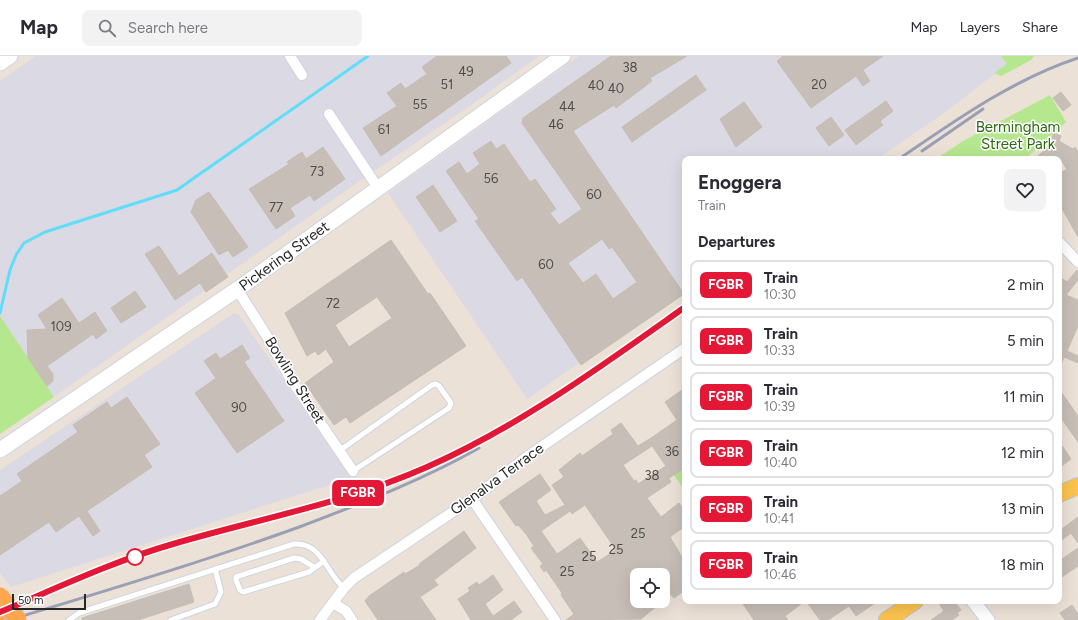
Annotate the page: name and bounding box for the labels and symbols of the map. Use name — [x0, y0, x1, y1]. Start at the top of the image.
house number: 38 — [622, 60, 638, 75]
house number: 49 — [458, 64, 474, 79]
house number: 51 — [441, 77, 453, 92]
house number: 20 — [811, 77, 827, 92]
house number: 40 — [588, 78, 604, 93]
house number: 40 — [608, 81, 624, 96]
house number: 55 — [413, 97, 427, 112]
house number: 44 — [559, 99, 575, 114]
house number: 46 — [548, 117, 564, 132]
park label: Bermingham Street Park — [976, 118, 1060, 153]
house number: 61 — [378, 122, 390, 137]
house number: 73 — [310, 164, 324, 179]
house number: 56 — [484, 171, 498, 186]
house number: 60 — [586, 187, 602, 202]
house number: 77 — [269, 200, 283, 215]
street label: Pickering Street — [235, 217, 333, 295]
house number: 60 — [538, 257, 554, 272]
house number: 72 — [326, 296, 340, 311]
house number: 109 — [50, 319, 72, 334]
street label: Bowling Street — [261, 333, 329, 427]
house number: 90 — [231, 400, 247, 415]
street label: Glenalva Terrace — [447, 439, 547, 519]
house number: 36 — [665, 444, 679, 459]
house number: 38 — [644, 468, 660, 483]
line badge: FGBR — [330, 480, 386, 506]
house number: 25 — [631, 526, 645, 541]
house number: 25 — [609, 542, 623, 557]
unlabelled marker — [126, 548, 144, 566]
house number: 25 — [582, 549, 596, 564]
house number: 25 — [560, 564, 574, 579]
scale bar — [12, 592, 86, 611]

